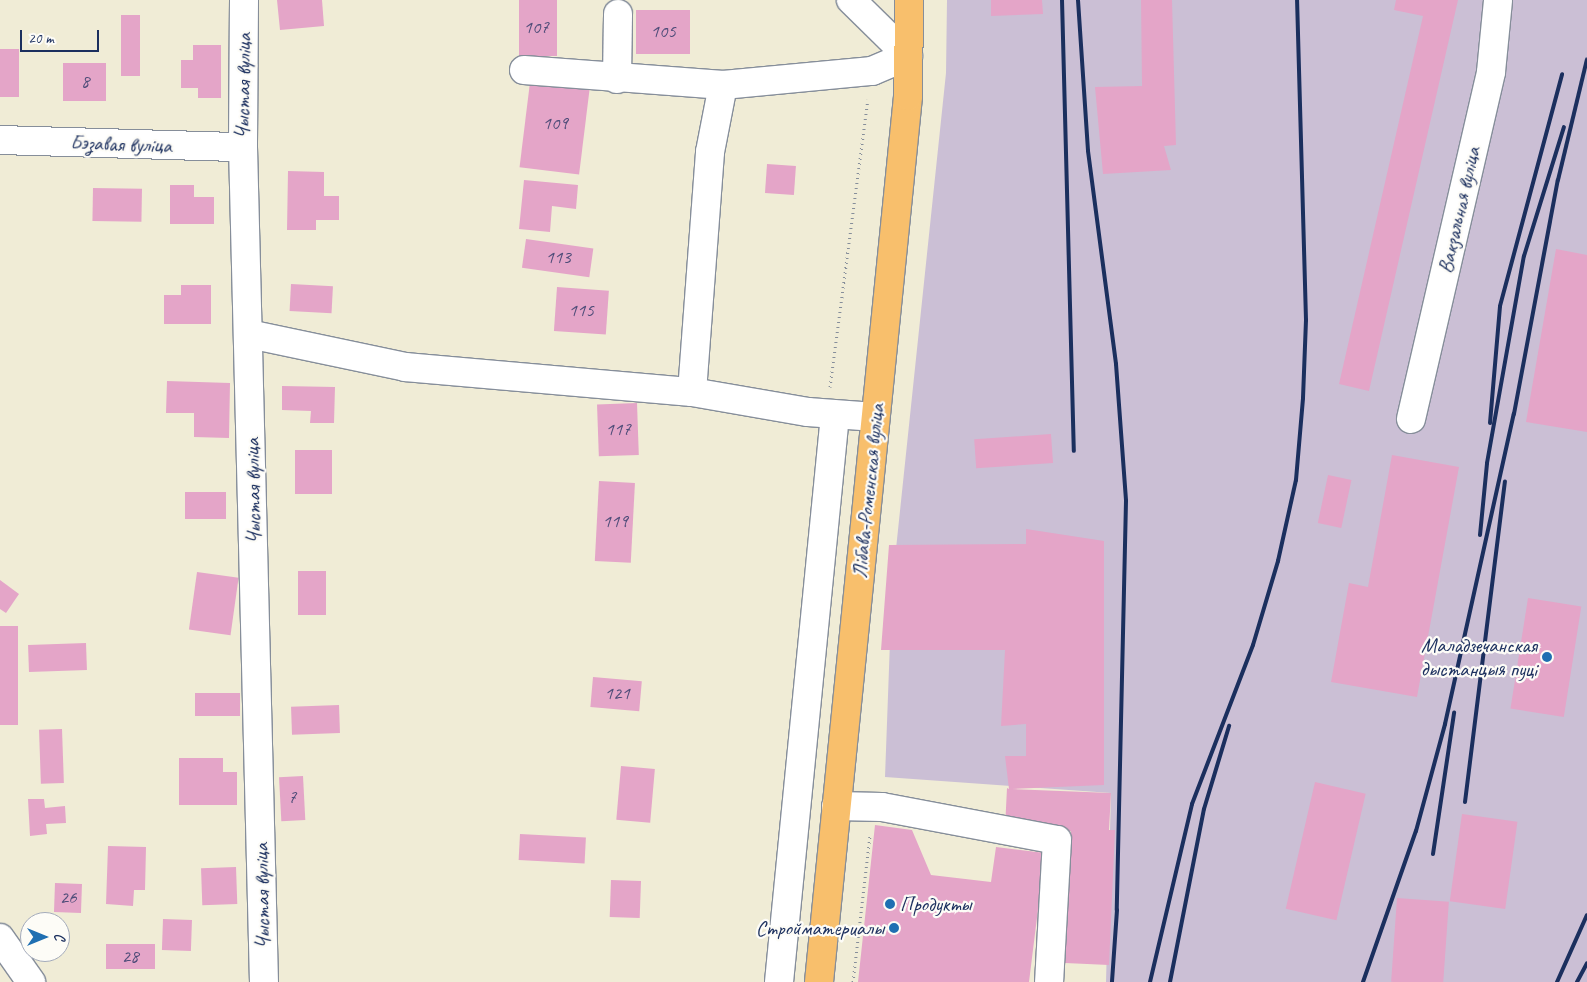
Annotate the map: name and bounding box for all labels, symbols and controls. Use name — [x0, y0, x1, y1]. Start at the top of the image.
house number: 107 — [523, 17, 549, 39]
scale bar — [22, 20, 101, 52]
house number: 105 — [650, 21, 676, 43]
text: 20 m — [28, 29, 54, 48]
street label: Чыстая вуліца — [229, 34, 257, 138]
house number: 8 — [81, 71, 89, 93]
house number: 109 — [542, 113, 568, 135]
street label: Бэзавая вуліца — [71, 130, 171, 158]
street label: Вакзальная вуліца — [1432, 145, 1486, 275]
house number: 113 — [545, 247, 571, 269]
house number: 115 — [568, 300, 594, 322]
street label: Лібава-Роменская вуліца — [846, 403, 890, 579]
house number: 117 — [605, 419, 631, 441]
street label: Чыстая вуліца — [239, 439, 267, 543]
house number: 119 — [602, 511, 628, 533]
place label: Маладзечанская дыстанцыя пуці — [1421, 632, 1537, 682]
marker: Маладзечанская дыстанцыя пуці — [1541, 651, 1553, 663]
house number: 121 — [604, 683, 630, 705]
house number: 7 — [288, 787, 296, 809]
street label: Чыстая вуліца — [248, 844, 276, 948]
house number: 26 — [59, 887, 77, 909]
place label: Продукты — [900, 891, 971, 917]
marker: Продукты — [884, 898, 896, 910]
north arrow — [20, 912, 70, 962]
place label: Стройматериалы — [756, 915, 884, 941]
marker: Стройматериалы — [888, 922, 900, 934]
text: С — [51, 934, 68, 940]
house number: 28 — [121, 946, 139, 968]

